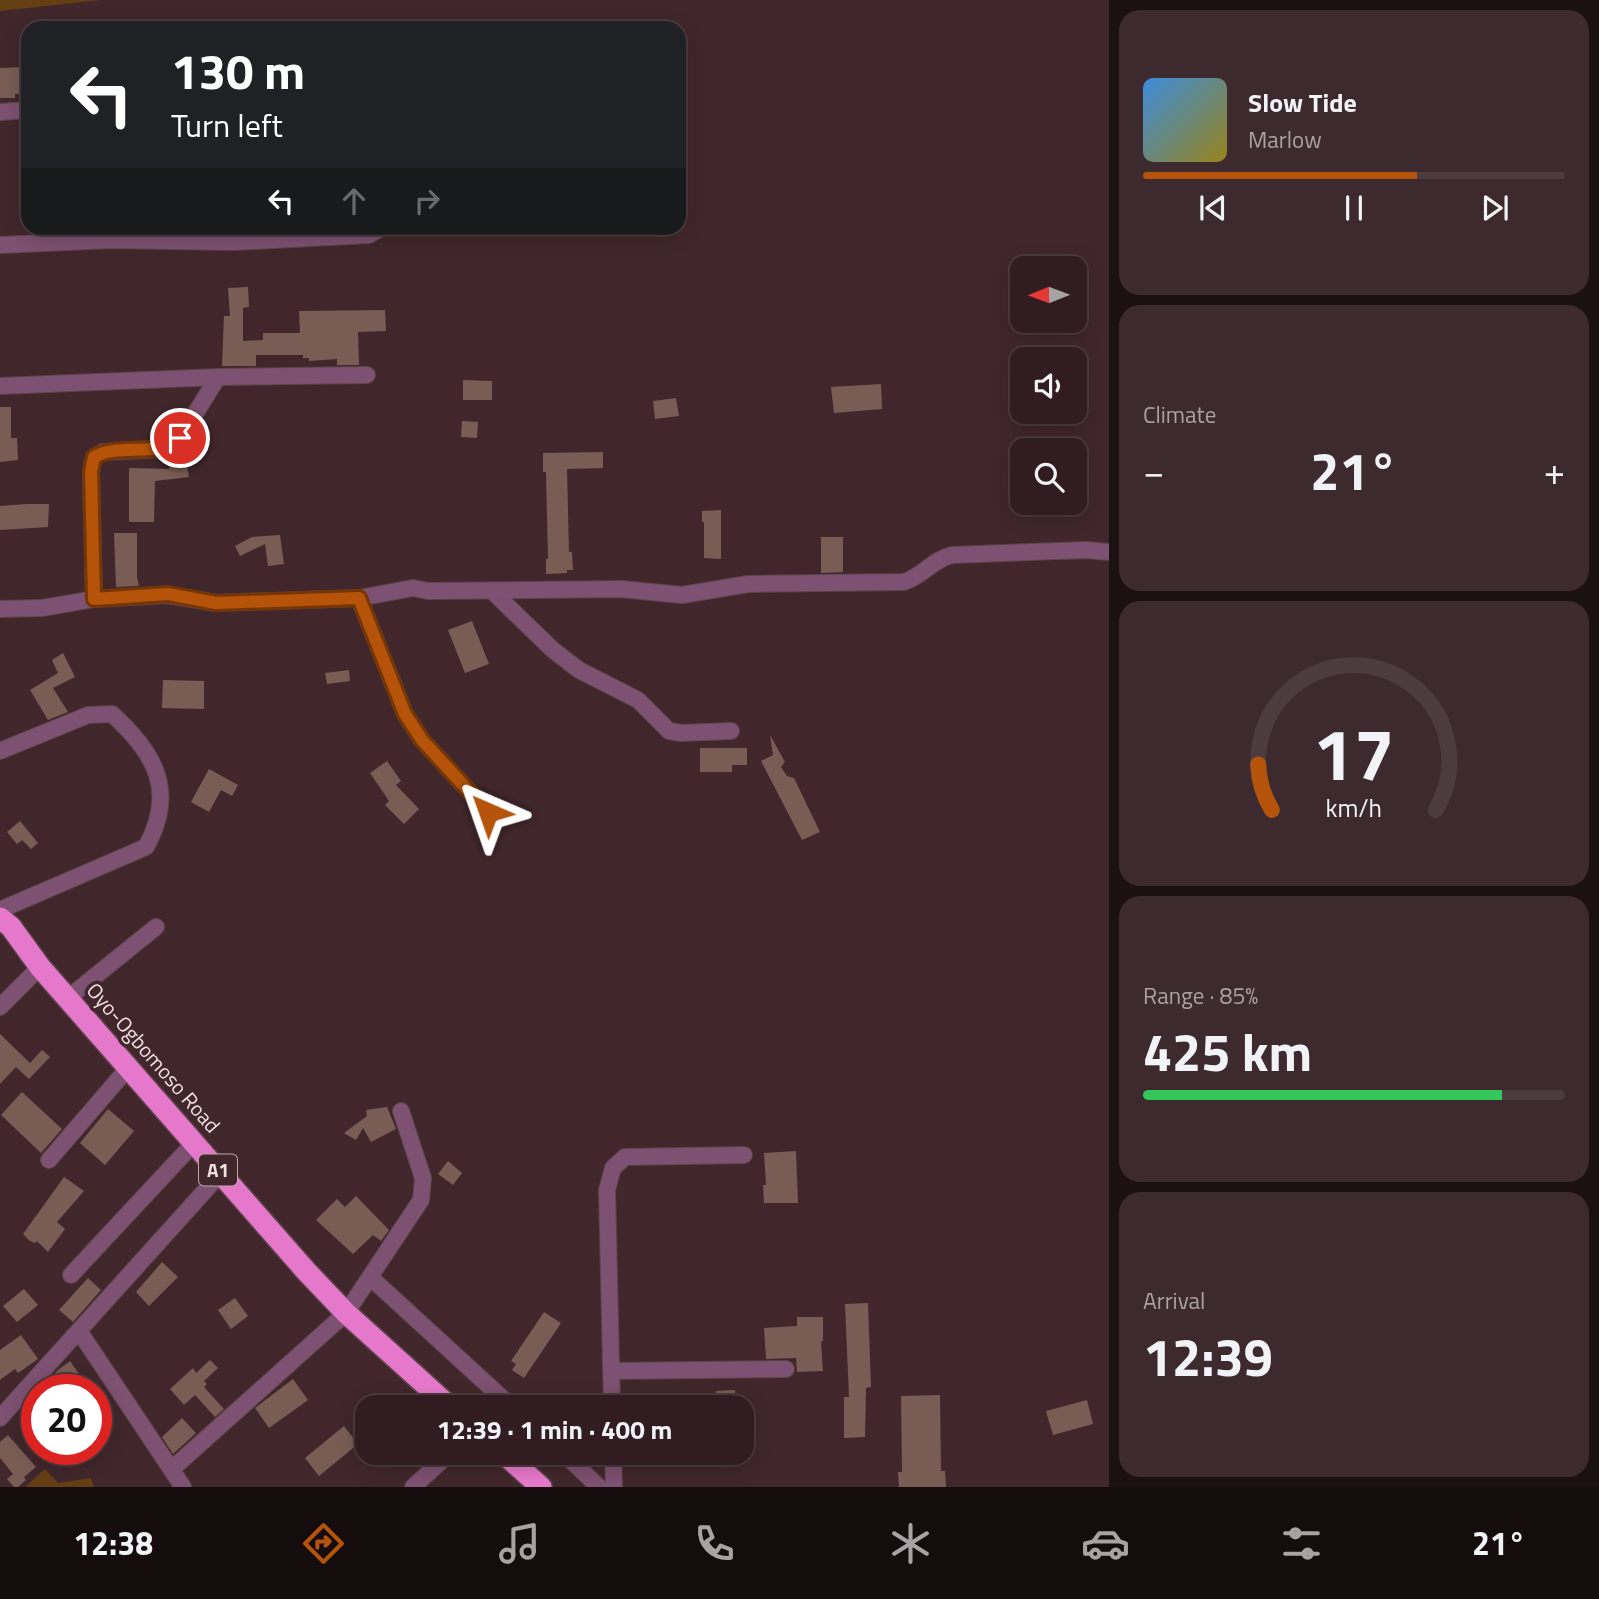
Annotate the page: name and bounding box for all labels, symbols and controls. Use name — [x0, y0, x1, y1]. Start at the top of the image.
text: 130 m — [171, 33, 305, 108]
icon: left — [56, 49, 147, 140]
text: Slow Tide — [1248, 83, 1357, 122]
text: Turn left — [171, 101, 283, 149]
text: Marlow — [1248, 122, 1322, 157]
icon: left — [262, 182, 300, 220]
icon: ahead — [335, 182, 373, 220]
icon: right — [408, 182, 446, 220]
icon: previous — [1194, 189, 1232, 227]
icon: pause — [1335, 189, 1373, 227]
icon: next — [1476, 189, 1514, 227]
north arrow — [1010, 256, 1087, 332]
map controls — [1010, 256, 1087, 515]
button: sound — [1010, 347, 1087, 424]
text: Climate — [1143, 397, 1216, 432]
pin — [150, 408, 210, 468]
icon: arrive — [161, 419, 199, 457]
text: 21° — [1310, 431, 1398, 510]
button: search — [1010, 438, 1087, 515]
text: − — [1143, 442, 1164, 500]
text: + — [1544, 442, 1565, 500]
text: 17 — [1313, 698, 1395, 808]
position arrow — [451, 775, 525, 849]
text: km/h — [1326, 788, 1382, 826]
street label: Oyo-Ogbomoso Road — [79, 975, 228, 1140]
text: Range · 85% — [1143, 978, 1258, 1013]
text: 425 km — [1143, 1012, 1312, 1091]
road number: A1 — [199, 1154, 237, 1186]
text: Arrival — [1143, 1283, 1205, 1318]
text: 12:39 — [1143, 1317, 1273, 1396]
speed limit sign: 20 — [21, 1374, 112, 1465]
text: 12:39 · 1 min · 400 m — [437, 1410, 672, 1449]
text: 12:38 — [73, 1519, 153, 1567]
icon: directions — [299, 1519, 348, 1568]
icon: music — [495, 1519, 544, 1568]
icon: phone — [690, 1519, 739, 1568]
icon: climate — [886, 1519, 935, 1568]
icon: car — [1081, 1519, 1130, 1568]
icon: filters — [1277, 1519, 1326, 1568]
text: 21° — [1472, 1519, 1526, 1567]

